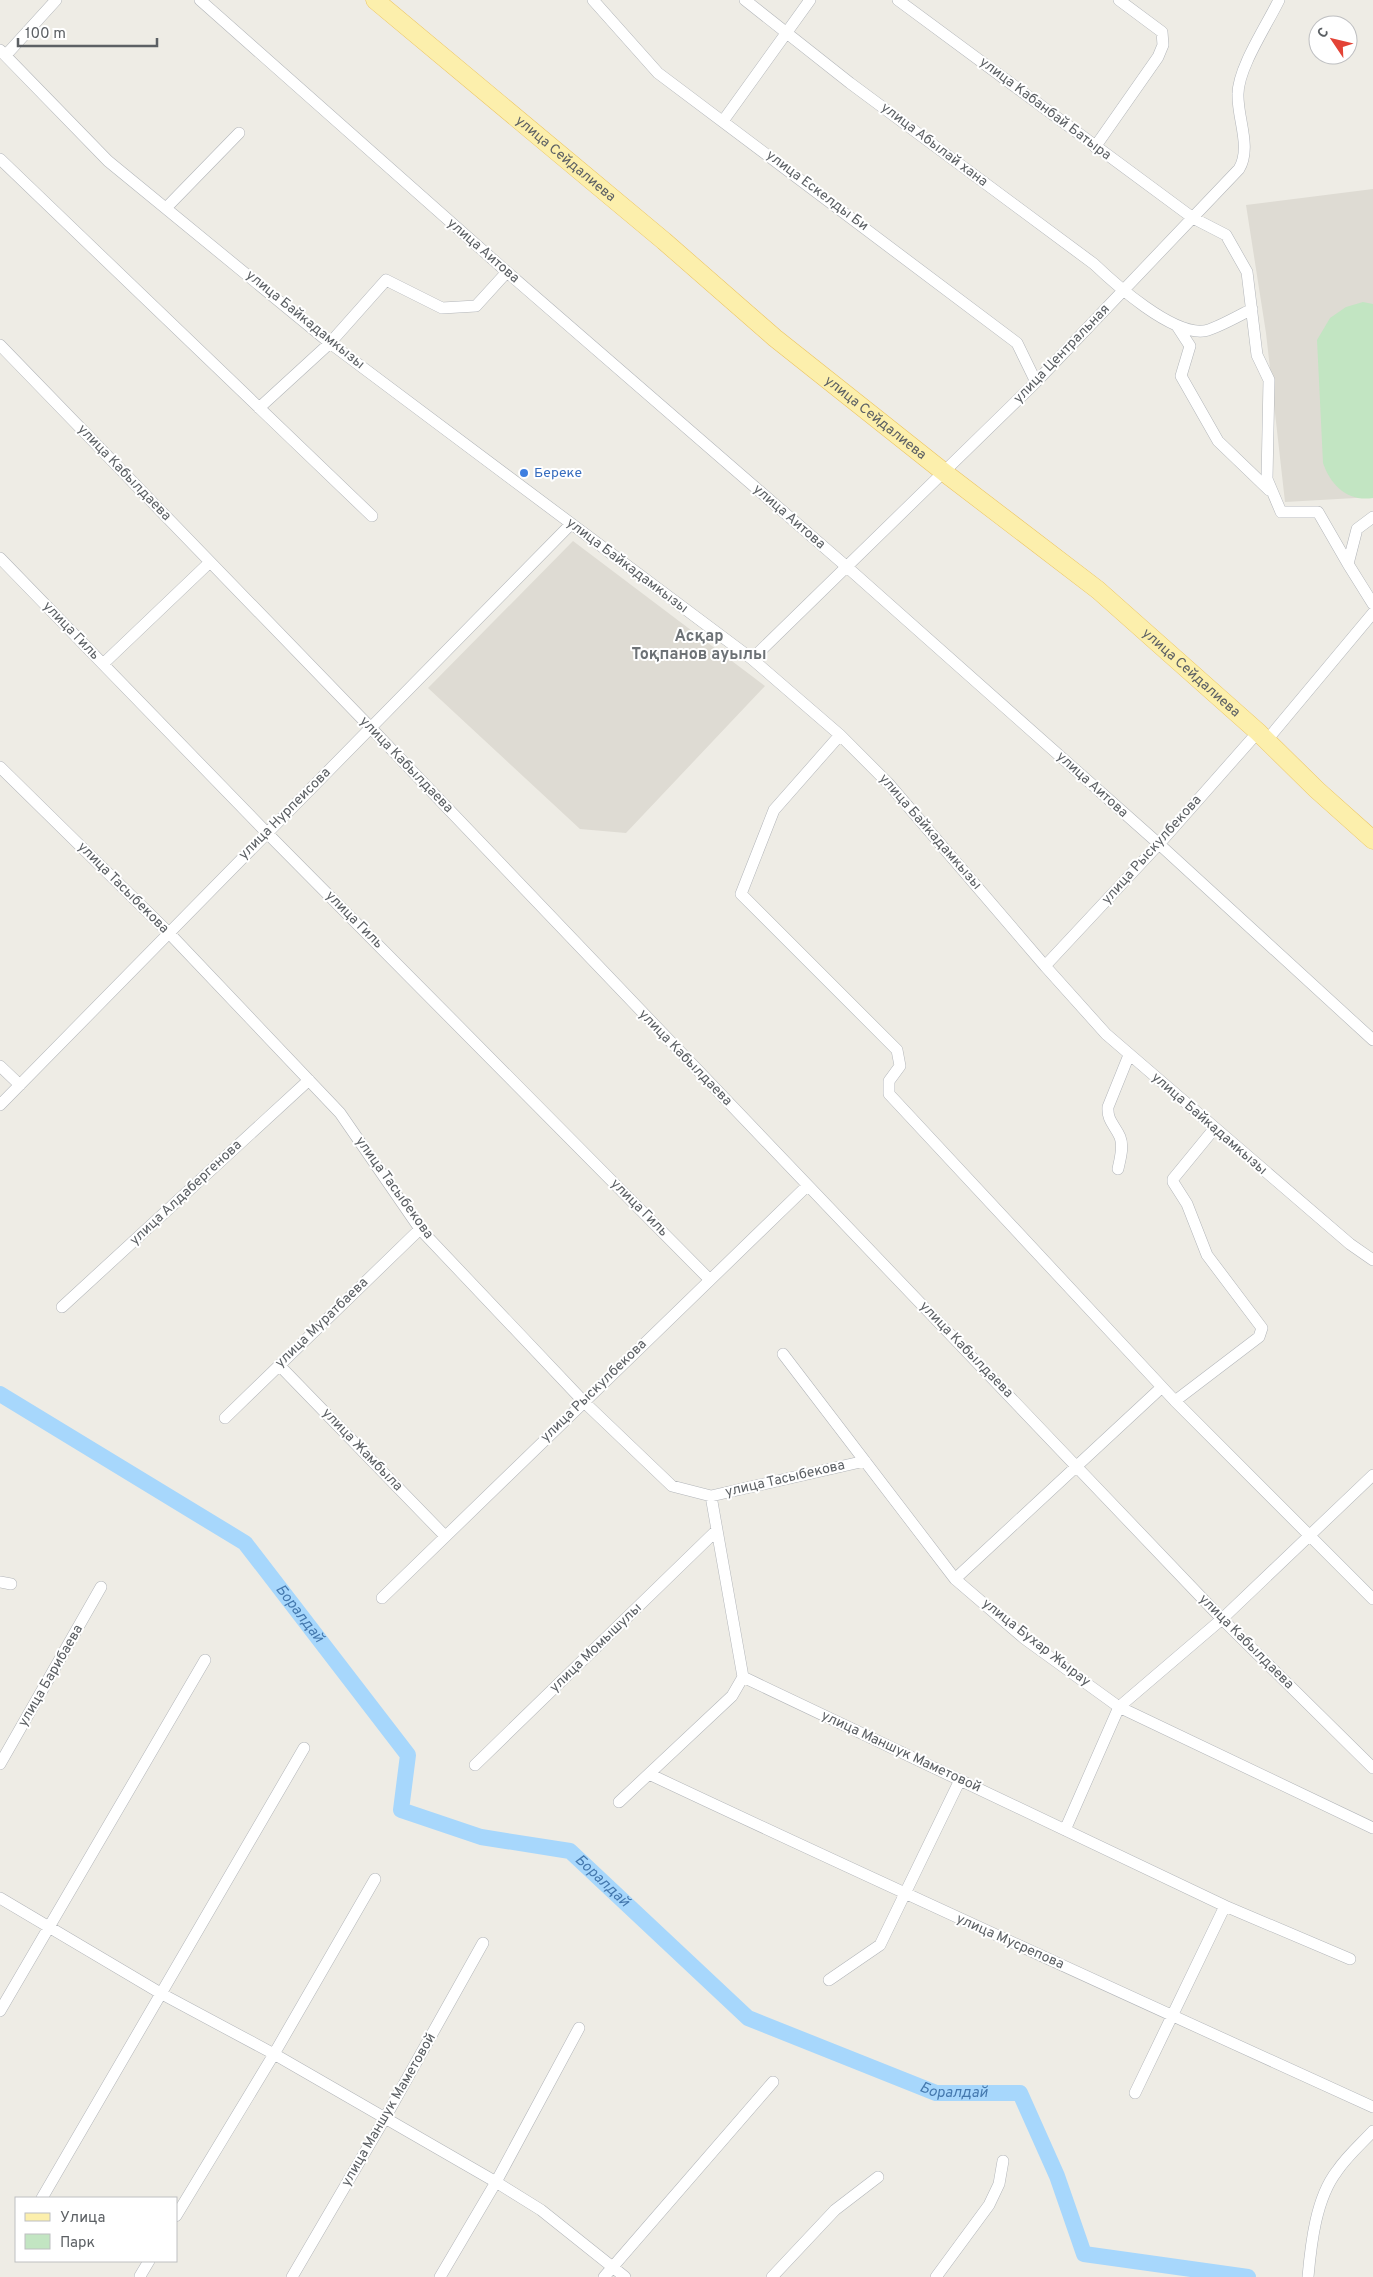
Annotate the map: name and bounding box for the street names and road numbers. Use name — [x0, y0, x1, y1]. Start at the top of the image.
street label: улица Кабанбай Батыра — [976, 54, 1114, 164]
street label: улица Абылай хана — [877, 99, 991, 191]
street label: улица Сейдалиева — [512, 112, 619, 206]
street label: улица Ескелды Би — [763, 147, 871, 235]
street label: улица Аитова — [443, 215, 523, 287]
street label: улица Байкадамкызы — [242, 267, 368, 373]
street label: улица Центральная — [1010, 301, 1114, 407]
street label: улица Сейдалиева — [821, 372, 930, 463]
street label: улица Кабылдаева — [74, 421, 174, 525]
street label: улица Аитова — [749, 481, 829, 553]
street label: улица Байкадамкызы — [563, 515, 691, 617]
street label: улица Гиль — [39, 598, 103, 664]
street label: улица Сейдалиева — [1139, 625, 1244, 721]
street label: улица Кабылдаева — [356, 713, 456, 817]
street label: улица Аитова — [1053, 748, 1131, 822]
street label: улица Нурпеисова — [235, 764, 335, 864]
street label: улица Байкадамкызы — [875, 771, 985, 893]
street label: улица Рыскулбекова — [1098, 792, 1206, 908]
street label: улица Тасыбекова — [74, 839, 172, 937]
street label: улица Гиль — [322, 888, 386, 952]
street label: улица Кабылдаева — [635, 1006, 735, 1110]
street label: улица Байкадамкызы — [1148, 1069, 1270, 1179]
street label: улица Тасыбекова — [351, 1133, 437, 1243]
street label: улица Алдабергенова — [127, 1137, 245, 1249]
street label: улица Гиль — [607, 1176, 671, 1240]
street label: улица Муратбаева — [272, 1274, 372, 1372]
street label: улица Кабылдаева — [916, 1298, 1016, 1402]
street label: улица Рыскулбекова — [537, 1336, 651, 1446]
street label: улица Жамбыла — [318, 1405, 406, 1495]
street label: улица Тасыбекова — [723, 1457, 847, 1501]
street label: улица Кабылдаева — [1195, 1591, 1297, 1693]
street label: улица Бухар Жырау — [978, 1595, 1094, 1691]
street label: улица Момышулы — [546, 1600, 646, 1696]
street label: улица Барибаева — [15, 1622, 87, 1730]
street label: улица Маншук Маметовой — [818, 1707, 984, 1797]
street label: улица Мусрепова — [953, 1911, 1067, 1973]
street label: улица Маншук Маметовой — [338, 2030, 440, 2190]

